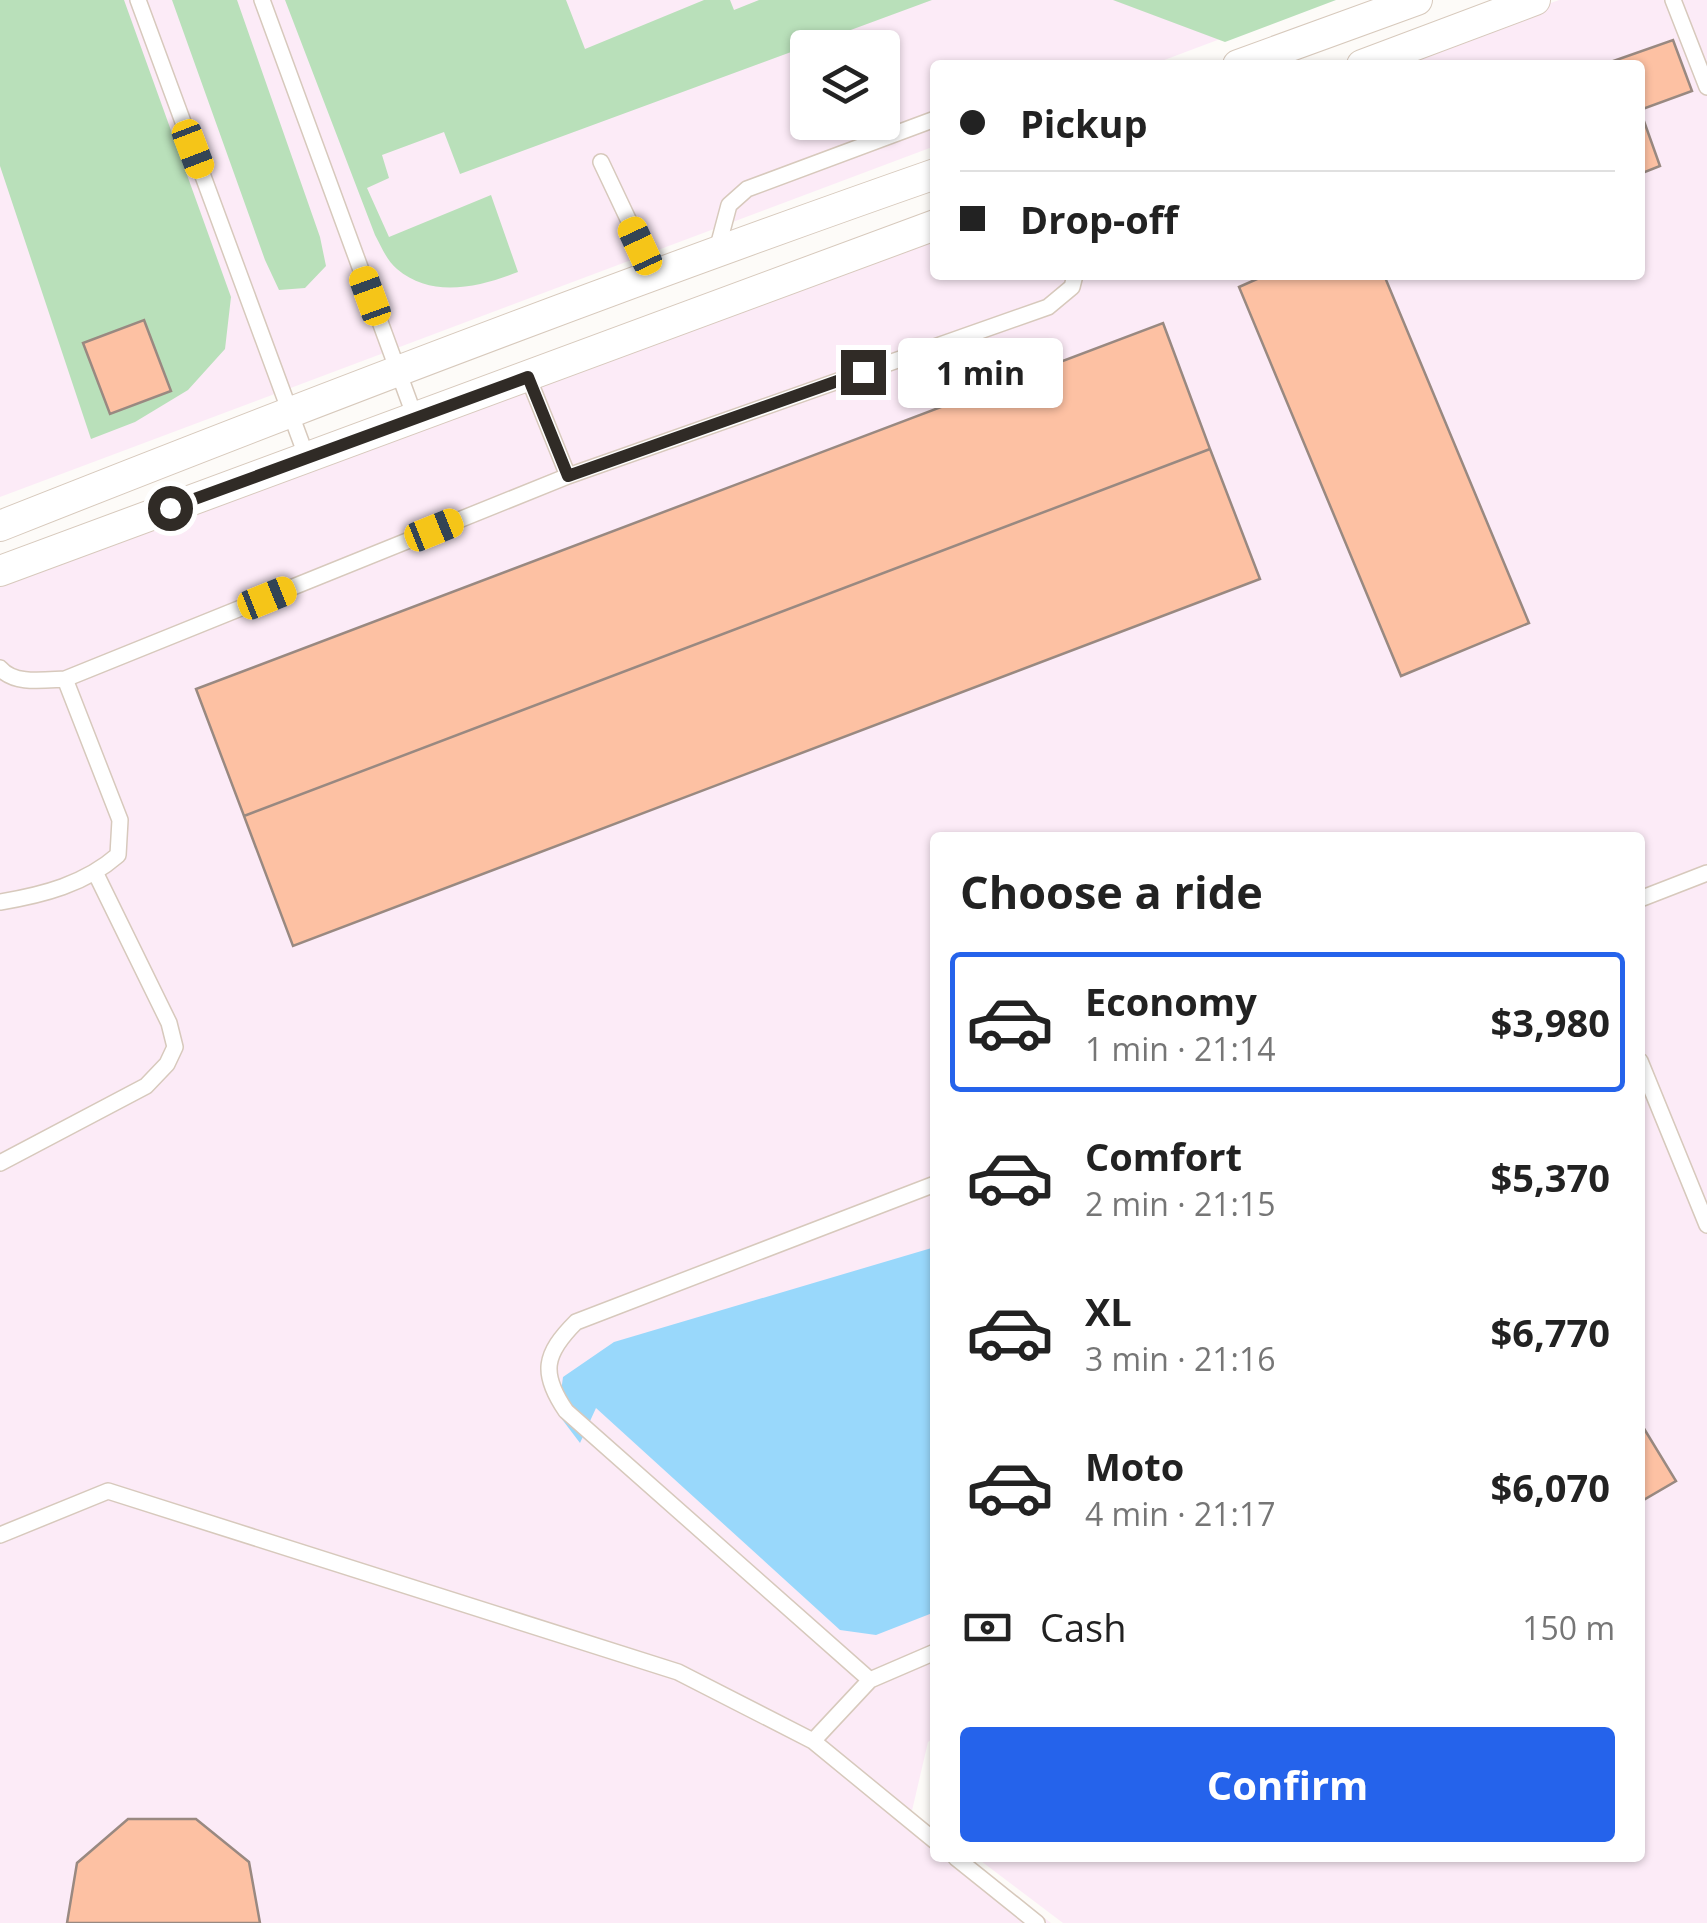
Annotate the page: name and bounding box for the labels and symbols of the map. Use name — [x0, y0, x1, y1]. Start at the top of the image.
car — [168, 116, 218, 182]
car — [614, 212, 666, 280]
car — [346, 263, 394, 329]
callout: 1 min — [898, 337, 1063, 407]
route end — [841, 350, 886, 395]
route start — [148, 486, 193, 531]
car — [401, 505, 467, 555]
car — [234, 573, 300, 623]

